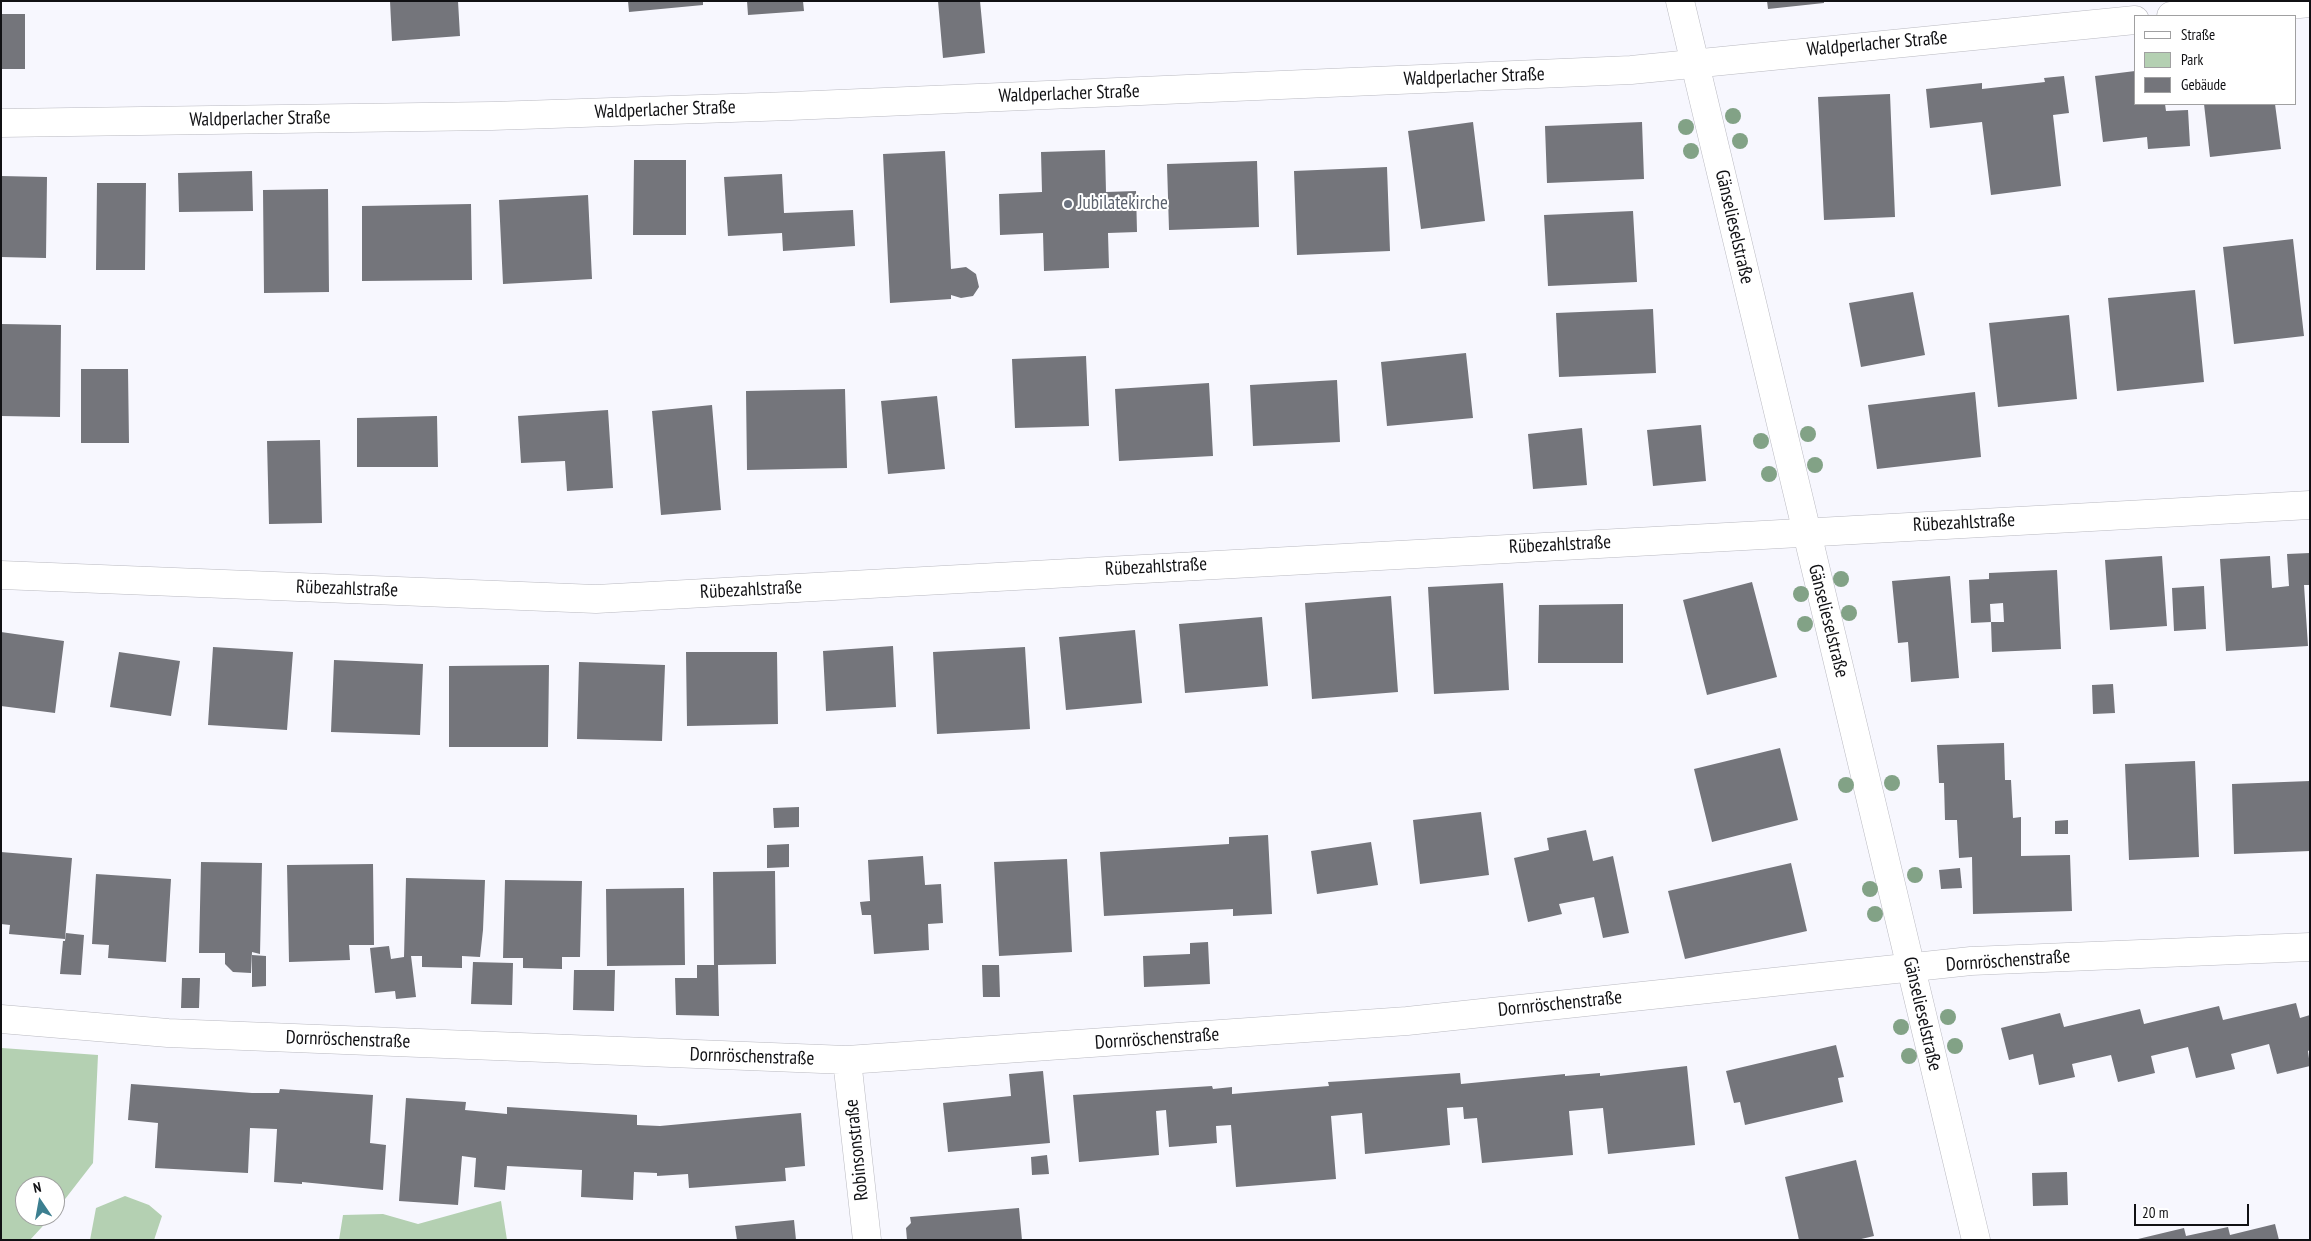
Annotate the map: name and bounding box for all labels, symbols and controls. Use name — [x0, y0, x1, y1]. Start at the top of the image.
legend — [2134, 15, 2296, 105]
text: Straße — [2181, 25, 2215, 44]
street label: Waldperlacher Straße — [1806, 26, 1948, 62]
text: Park — [2181, 50, 2203, 69]
street label: Waldperlacher Straße — [1403, 63, 1545, 91]
text: Gebäude — [2181, 75, 2226, 94]
street label: Waldperlacher Straße — [998, 80, 1140, 108]
street label: Waldperlacher Straße — [594, 96, 736, 124]
street label: Waldperlacher Straße — [189, 106, 331, 132]
street label: Gänselieselstraße — [1710, 168, 1758, 286]
place label: Jubilatekirche — [1078, 193, 1168, 215]
marker: Jubilatekirche — [1062, 198, 1074, 210]
street label: Rübezahlstraße — [1912, 509, 2016, 537]
street label: Rübezahlstraße — [1508, 531, 1612, 559]
street label: Rübezahlstraße — [1104, 553, 1208, 581]
street label: Gänselieselstraße — [1803, 562, 1853, 680]
street label: Rübezahlstraße — [296, 576, 398, 602]
street label: Rübezahlstraße — [699, 576, 803, 604]
street label: Dornröschenstraße — [1945, 945, 2071, 977]
street label: Gänselieselstraße — [1898, 955, 1946, 1073]
street label: Dornröschenstraße — [1497, 986, 1623, 1022]
street label: Dornröschenstraße — [1094, 1023, 1220, 1055]
street label: Dornröschenstraße — [285, 1026, 411, 1054]
street label: Dornröschenstraße — [689, 1043, 815, 1071]
street label: Robinsonstraße — [840, 1098, 874, 1202]
north arrow — [15, 1176, 65, 1226]
text: N — [32, 1178, 43, 1197]
scale bar — [2136, 1194, 2251, 1226]
text: 20 m — [2142, 1203, 2168, 1222]

